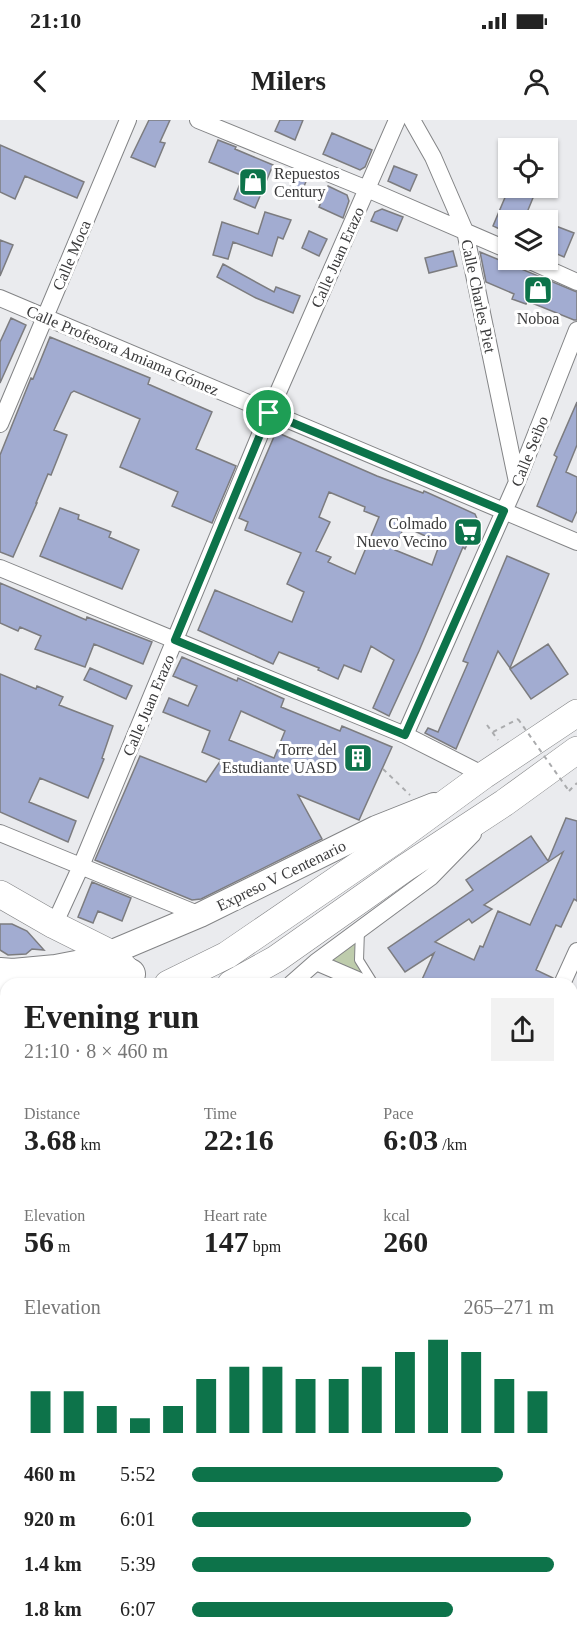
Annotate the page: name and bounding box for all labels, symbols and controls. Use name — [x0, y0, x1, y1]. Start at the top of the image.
text: 21:10 — [30, 8, 81, 33]
icon: back — [24, 65, 57, 98]
icon: person — [520, 65, 553, 98]
text: Milers — [251, 66, 326, 96]
map controls — [498, 138, 558, 270]
button: locate — [498, 138, 558, 198]
place label: Repuestos Century — [274, 165, 340, 201]
shop icon: Repuestos Century — [237, 166, 269, 198]
street label: Calle Juan Erazo — [308, 204, 367, 310]
button: layers — [498, 210, 558, 270]
street label: Calle Moca — [49, 218, 94, 293]
street label: Calle Charles Piet — [458, 238, 499, 355]
shop icon: Noboa — [522, 274, 554, 306]
street label: Calle Profesora Amiama Gómez — [24, 302, 222, 399]
place label: Noboa — [517, 310, 559, 327]
pin — [243, 387, 294, 438]
icon: arrive — [252, 396, 285, 429]
street label: Calle Seibo — [508, 414, 551, 489]
place label: Colmado Nuevo Vecino — [356, 515, 447, 550]
supermarket icon: Colmado Nuevo Vecino — [452, 516, 484, 548]
street label: Calle Juan Erazo — [119, 652, 177, 758]
place label: Torre del Estudiante UASD — [222, 741, 338, 776]
building icon: Torre del Estudiante UASD — [342, 742, 374, 774]
street label: Expreso V Centenario — [214, 837, 349, 915]
button: share — [491, 998, 554, 1061]
text: Evening run — [24, 999, 199, 1035]
text: 21:10 · 8 × 460 m — [24, 1040, 168, 1062]
text: Distance — [24, 1105, 80, 1122]
text: Time — [204, 1105, 237, 1122]
text: Pace — [383, 1105, 414, 1122]
text: 3.68 — [24, 1123, 77, 1156]
text: 22:16 — [204, 1123, 274, 1156]
text: 6:03 — [383, 1123, 438, 1156]
text: km — [77, 1136, 101, 1153]
text: /km — [438, 1136, 467, 1153]
text: Elevation — [24, 1207, 85, 1224]
text: Heart rate — [204, 1207, 267, 1224]
text: kcal — [383, 1207, 410, 1224]
text: 56 — [24, 1225, 54, 1258]
text: 147 — [204, 1225, 249, 1258]
text: 260 — [383, 1225, 428, 1258]
text: m — [54, 1238, 70, 1255]
text: bpm — [249, 1238, 281, 1255]
text: Elevation — [24, 1296, 101, 1318]
text: 265–271 m — [463, 1296, 554, 1318]
text: 460 m — [24, 1463, 76, 1485]
text: 5:52 — [120, 1463, 156, 1485]
text: 920 m — [24, 1508, 76, 1530]
text: 6:01 — [120, 1508, 156, 1530]
text: 1.4 km — [24, 1553, 82, 1575]
text: 5:39 — [120, 1553, 156, 1575]
text: 1.8 km — [24, 1598, 82, 1620]
text: 6:07 — [120, 1598, 156, 1620]

